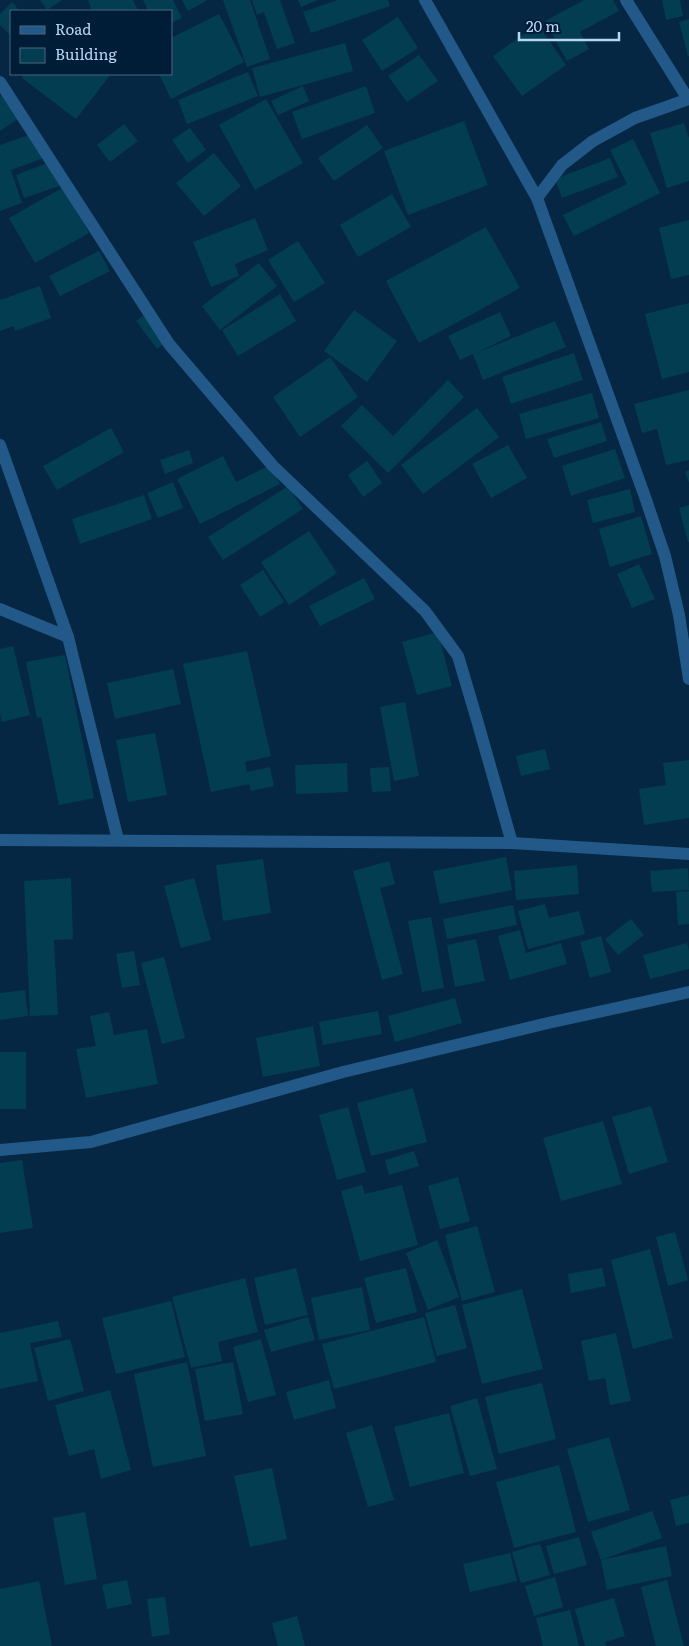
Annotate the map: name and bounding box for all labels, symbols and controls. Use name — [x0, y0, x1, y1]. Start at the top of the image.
legend — [10, 10, 172, 75]
scale bar — [519, 10, 619, 42]
text: 20 m — [526, 14, 560, 37]
text: Road — [55, 17, 91, 40]
text: Building — [55, 42, 117, 65]

